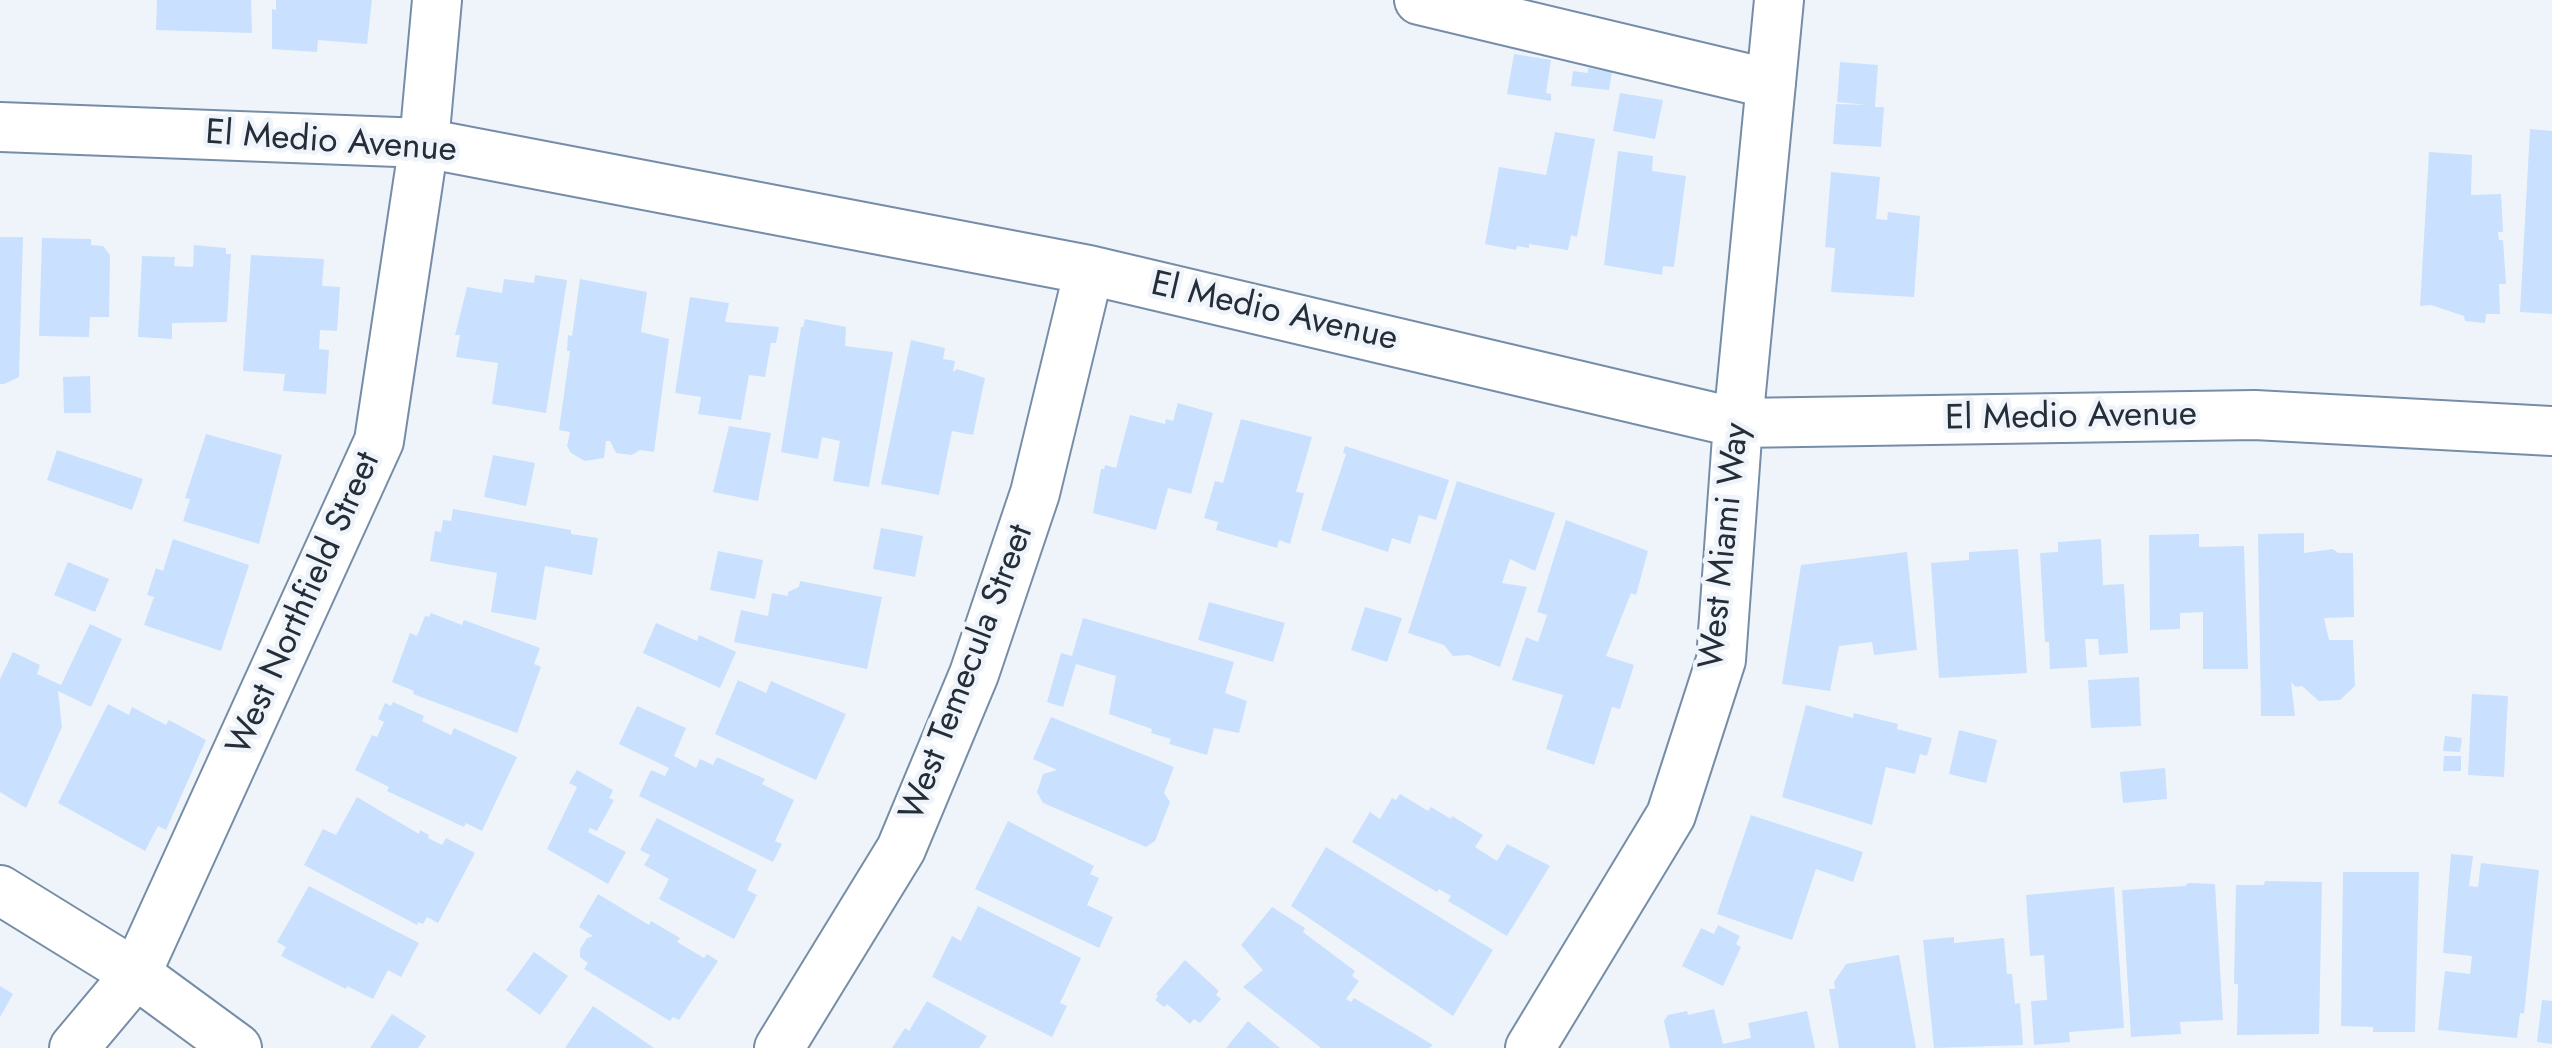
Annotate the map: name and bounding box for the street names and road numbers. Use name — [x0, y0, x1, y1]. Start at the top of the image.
street label: El Medio Avenue — [204, 113, 458, 173]
street label: El Medio Avenue — [1147, 264, 1401, 362]
street label: El Medio Avenue — [1945, 395, 2197, 441]
street label: West Miami Way — [1692, 421, 1760, 671]
street label: West Northfield Street — [219, 446, 391, 762]
street label: West Temecula Street — [892, 519, 1044, 827]

